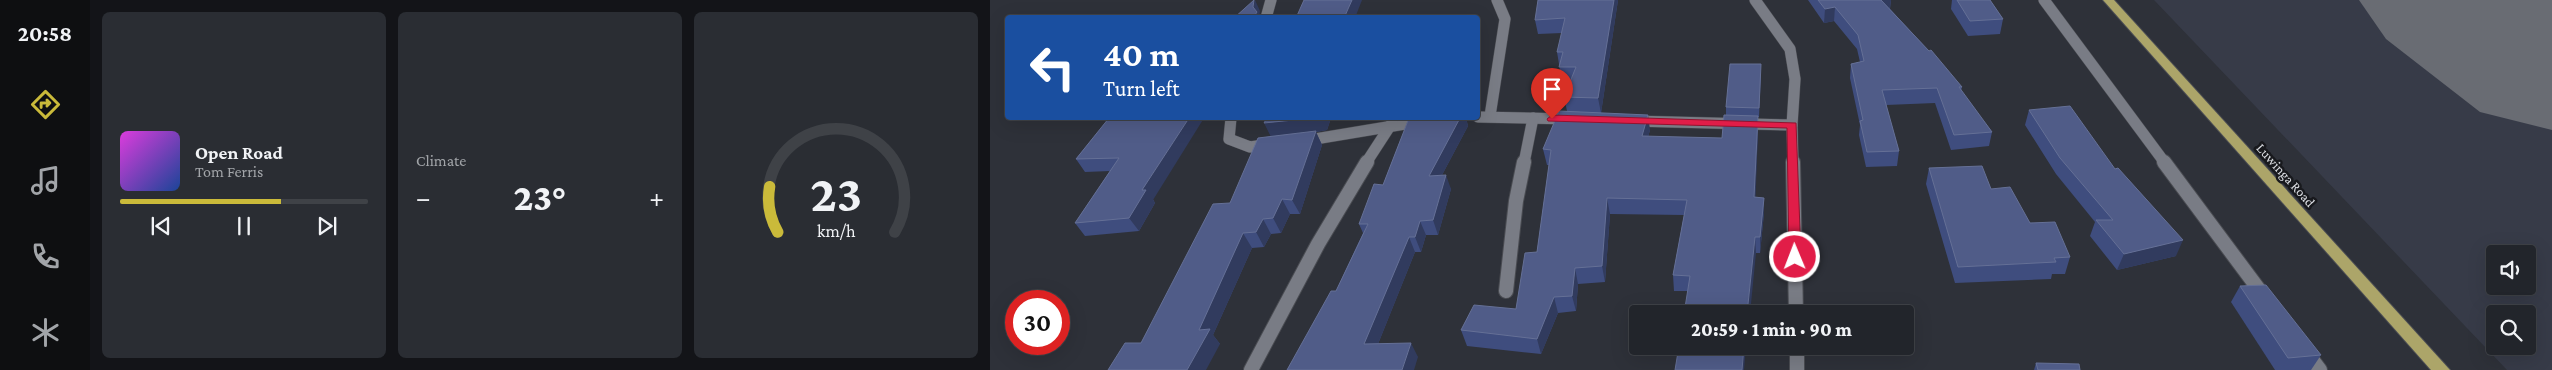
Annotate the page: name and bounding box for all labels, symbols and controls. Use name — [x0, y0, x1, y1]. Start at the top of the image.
text: 20:58 — [18, 21, 72, 46]
icon: left — [1020, 35, 1085, 100]
text: 40 m — [1103, 35, 1180, 74]
pin — [1531, 68, 1573, 119]
icon: arrive — [1538, 75, 1566, 103]
text: Turn left — [1103, 76, 1180, 101]
icon: directions — [28, 87, 63, 122]
street label: Luwinga Road — [2253, 140, 2319, 211]
text: Open Road — [195, 142, 283, 163]
text: Climate — [416, 152, 466, 169]
icon: music — [28, 163, 63, 198]
text: Tom Ferris — [195, 163, 263, 180]
text: 23 — [810, 164, 862, 222]
text: 23° — [513, 176, 567, 218]
text: − — [416, 182, 431, 213]
text: + — [649, 182, 664, 213]
icon: previous — [147, 212, 175, 240]
icon: pause — [230, 212, 258, 240]
icon: next — [313, 212, 341, 240]
text: km/h — [817, 221, 856, 241]
position arrow — [1768, 230, 1820, 282]
icon: phone — [28, 239, 63, 274]
map controls — [2486, 245, 2536, 355]
button: sound — [2486, 245, 2536, 295]
speed limit sign: 30 — [1005, 290, 1070, 355]
button: search — [2486, 305, 2536, 355]
icon: climate — [28, 315, 63, 350]
text: 20:59 · 1 min · 90 m — [1691, 319, 1852, 340]

